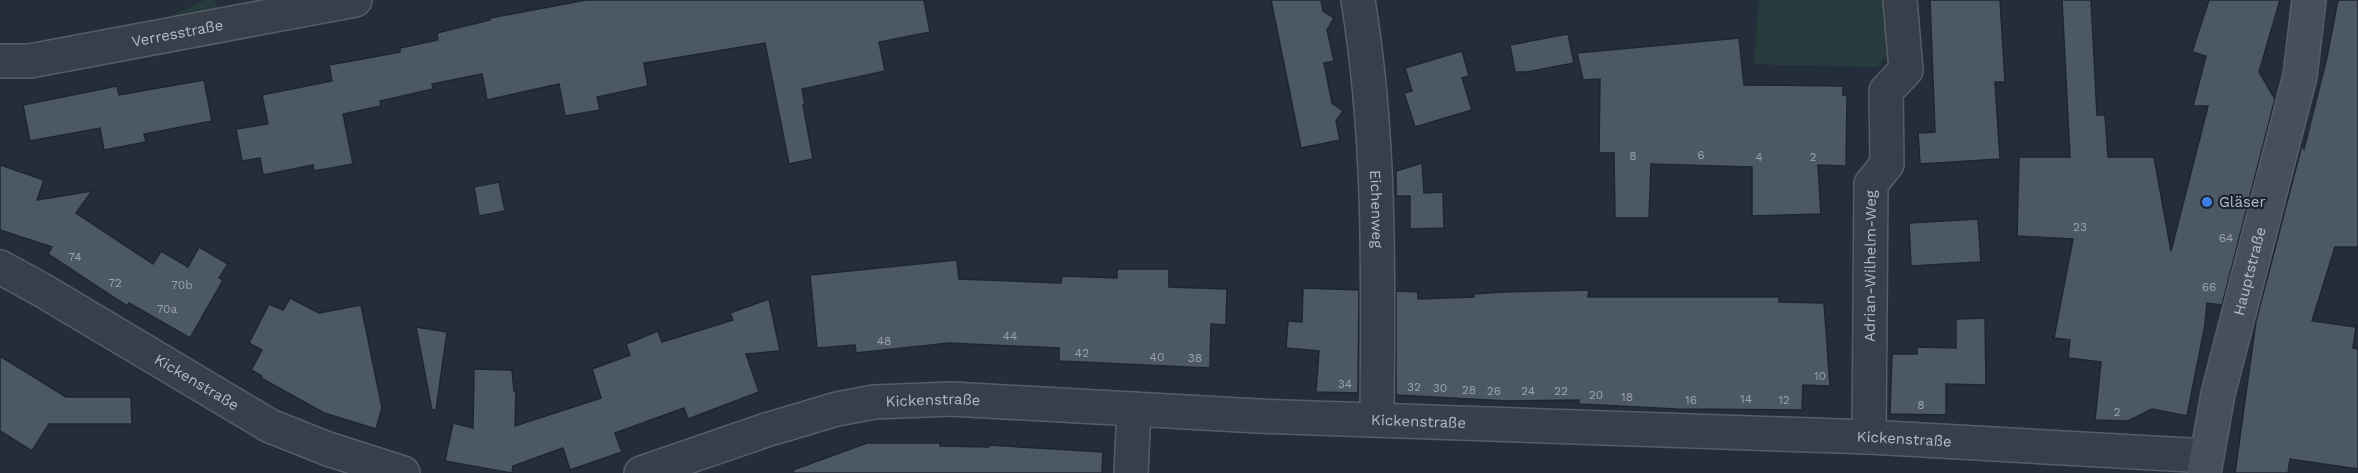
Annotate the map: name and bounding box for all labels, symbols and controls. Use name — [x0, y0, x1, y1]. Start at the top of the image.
street label: Verresstraße — [130, 16, 225, 51]
house number: 6 — [1697, 148, 1705, 162]
house number: 8 — [1629, 149, 1637, 163]
house number: 4 — [1755, 150, 1763, 164]
house number: 2 — [1810, 150, 1817, 164]
street label: Eichenweg — [1366, 170, 1386, 248]
street label: Adrian-Wilhelm-Weg — [1861, 190, 1880, 342]
place label: Gläser — [2219, 193, 2266, 211]
marker: Gläser — [2200, 195, 2214, 209]
house number: 23 — [2073, 220, 2087, 234]
street label: Hauptstraße — [2230, 225, 2270, 317]
house number: 64 — [2219, 231, 2233, 245]
house number: 74 — [68, 250, 82, 264]
house number: 72 — [108, 276, 122, 290]
house number: 70b — [171, 278, 193, 292]
house number: 66 — [2202, 280, 2216, 294]
house number: 70a — [157, 302, 178, 316]
house number: 44 — [1003, 329, 1017, 343]
house number: 48 — [877, 334, 891, 348]
house number: 42 — [1075, 346, 1089, 360]
street label: Kickenstraße — [151, 350, 242, 414]
house number: 40 — [1150, 350, 1164, 364]
house number: 38 — [1188, 351, 1202, 365]
house number: 10 — [1814, 369, 1826, 383]
house number: 34 — [1338, 377, 1352, 391]
house number: 32 — [1407, 380, 1421, 394]
house number: 30 — [1433, 381, 1447, 395]
house number: 28 — [1462, 383, 1476, 397]
house number: 26 — [1487, 384, 1501, 398]
house number: 24 — [1521, 384, 1535, 398]
house number: 22 — [1554, 384, 1568, 398]
house number: 20 — [1589, 388, 1603, 402]
street label: Kickenstraße — [885, 390, 981, 411]
house number: 18 — [1621, 390, 1633, 404]
house number: 14 — [1740, 392, 1752, 406]
house number: 16 — [1685, 393, 1697, 407]
house number: 12 — [1778, 393, 1790, 407]
house number: 8 — [1917, 398, 1925, 412]
house number: 2 — [2114, 405, 2121, 419]
street label: Kickenstraße — [1371, 411, 1466, 432]
street label: Kickenstraße — [1856, 428, 1952, 451]

